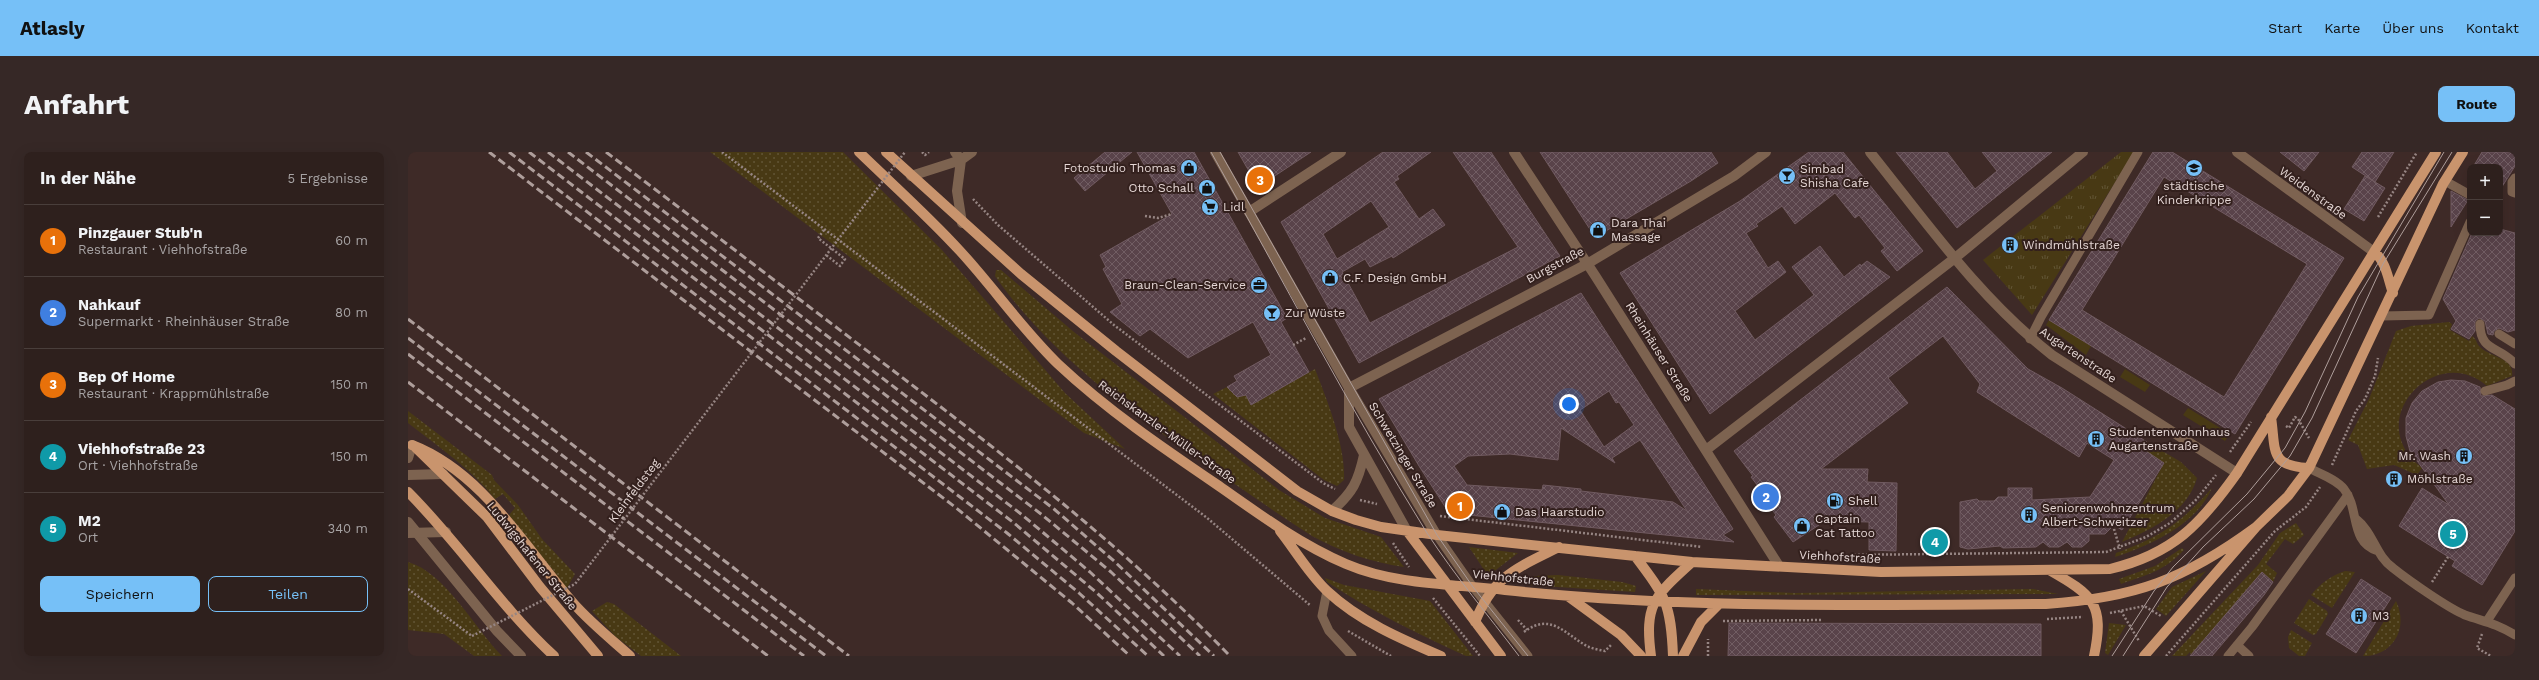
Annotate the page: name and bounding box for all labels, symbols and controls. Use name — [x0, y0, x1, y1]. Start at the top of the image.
text: Atlasly — [20, 17, 85, 40]
text: Start — [2268, 20, 2302, 36]
text: Karte — [2324, 20, 2360, 36]
text: Über uns — [2382, 20, 2444, 36]
text: Kontakt — [2466, 20, 2519, 36]
button: Route — [2438, 86, 2515, 122]
text: Anfahrt — [24, 88, 129, 121]
shop icon: Fotostudio Thomas — [1179, 158, 1199, 178]
school or university icon: städtische Kinderkrippe — [2184, 158, 2204, 178]
place label: Fotostudio Thomas — [1063, 161, 1176, 175]
place label: Simbad Shisha Cafe — [1800, 162, 1869, 190]
street label: Weidenstraße — [2276, 164, 2350, 222]
map controls — [2467, 164, 2503, 236]
button: + — [2467, 164, 2503, 200]
pin: 3 — [1247, 165, 1273, 195]
bar icon: Simbad Shisha Cafe — [1777, 166, 1797, 186]
text: In der Nähe — [40, 168, 136, 188]
text: 5 Ergebnisse — [287, 171, 368, 186]
shop icon: Otto Schall — [1197, 178, 1217, 198]
place label: städtische Kinderkrippe — [2157, 179, 2231, 207]
place label: Otto Schall — [1128, 181, 1194, 195]
supermarket icon: Lidl — [1200, 197, 1220, 217]
place label: Lidl — [1223, 200, 1245, 214]
button: − — [2467, 200, 2503, 236]
place label: Dara Thai Massage — [1611, 216, 1666, 244]
shop icon: Dara Thai Massage — [1588, 220, 1608, 240]
text: Pinzgauer Stub'n — [78, 224, 203, 242]
text: 1 — [50, 233, 56, 248]
text: 60 m — [335, 233, 368, 248]
building icon: Windmühlstraße — [2000, 235, 2020, 255]
place label: Windmühlstraße — [2023, 238, 2120, 252]
text: Restaurant · Viehhofstraße — [78, 242, 247, 257]
street label: Burgstraße — [1524, 244, 1586, 286]
shop icon: C.F. Design GmbH — [1320, 268, 1340, 288]
place label: C.F. Design GmbH — [1343, 271, 1447, 285]
office icon: Braun-Clean-Service — [1249, 275, 1269, 295]
place label: Braun-Clean-Service — [1124, 278, 1246, 292]
text: Nahkauf — [78, 296, 141, 314]
street label: Rheinhäuser Straße — [1623, 300, 1695, 405]
bar icon: Zur Wüste — [1262, 303, 1282, 323]
text: 2 — [49, 305, 57, 320]
text: 80 m — [335, 305, 368, 320]
place label: Zur Wüste — [1285, 306, 1345, 320]
text: Supermarkt · Rheinhäuser Straße — [78, 314, 290, 329]
street label: Augartenstraße — [2037, 324, 2119, 386]
text: Bep Of Home — [78, 368, 175, 386]
text: 3 — [49, 377, 57, 392]
text: 150 m — [330, 377, 368, 392]
street label: Reichskanzler-Müller-Straße — [1095, 377, 1239, 487]
text: Restaurant · Krappmühlstraße — [78, 386, 269, 401]
your location — [1559, 394, 1579, 414]
street label: Schwetzinger Straße — [1366, 400, 1440, 511]
place label: Studentenwohnhaus Augartenstraße — [2109, 425, 2230, 453]
building icon: Studentenwohnhaus Augartenstraße — [2086, 429, 2106, 449]
text: Viehhofstraße 23 — [78, 440, 205, 458]
building icon: Mr. Wash — [2454, 446, 2474, 466]
text: 4 — [49, 449, 57, 464]
text: 150 m — [330, 449, 368, 464]
place label: Mr. Wash — [2398, 449, 2451, 463]
street label: Kleinfeldsteg — [605, 456, 663, 526]
text: Ort · Viehhofstraße — [78, 458, 198, 473]
building icon: Möhlstraße — [2384, 469, 2404, 489]
place label: Möhlstraße — [2407, 472, 2473, 486]
pin: 2 — [1753, 482, 1779, 512]
pin: 1 — [1447, 491, 1473, 521]
fuel station icon: Shell — [1825, 491, 1845, 511]
place label: Shell — [1848, 494, 1878, 508]
street label: Ludwigshafener Straße — [484, 499, 580, 613]
place label: Seniorenwohnzentrum Albert-Schweitzer — [2042, 501, 2175, 529]
shop icon: Das Haarstudio — [1492, 502, 1512, 522]
place label: Das Haarstudio — [1515, 505, 1605, 519]
building icon: Seniorenwohnzentrum Albert-Schweitzer — [2019, 505, 2039, 525]
text: M2 — [78, 512, 101, 530]
place label: Captain Cat Tattoo — [1815, 512, 1875, 540]
shop icon: Captain Cat Tattoo — [1792, 516, 1812, 536]
pin: 5 — [2440, 519, 2466, 549]
text: 5 — [49, 521, 57, 536]
text: 340 m — [328, 521, 368, 536]
pin: 4 — [1922, 527, 1948, 557]
text: Ort — [78, 530, 98, 545]
street label: Viehhofstraße — [1799, 548, 1881, 566]
street label: Viehhofstraße — [1472, 567, 1554, 589]
button: Speichern — [40, 576, 200, 612]
button: Teilen — [208, 576, 368, 612]
building icon: M3 — [2349, 606, 2369, 626]
place label: M3 — [2372, 609, 2389, 623]

